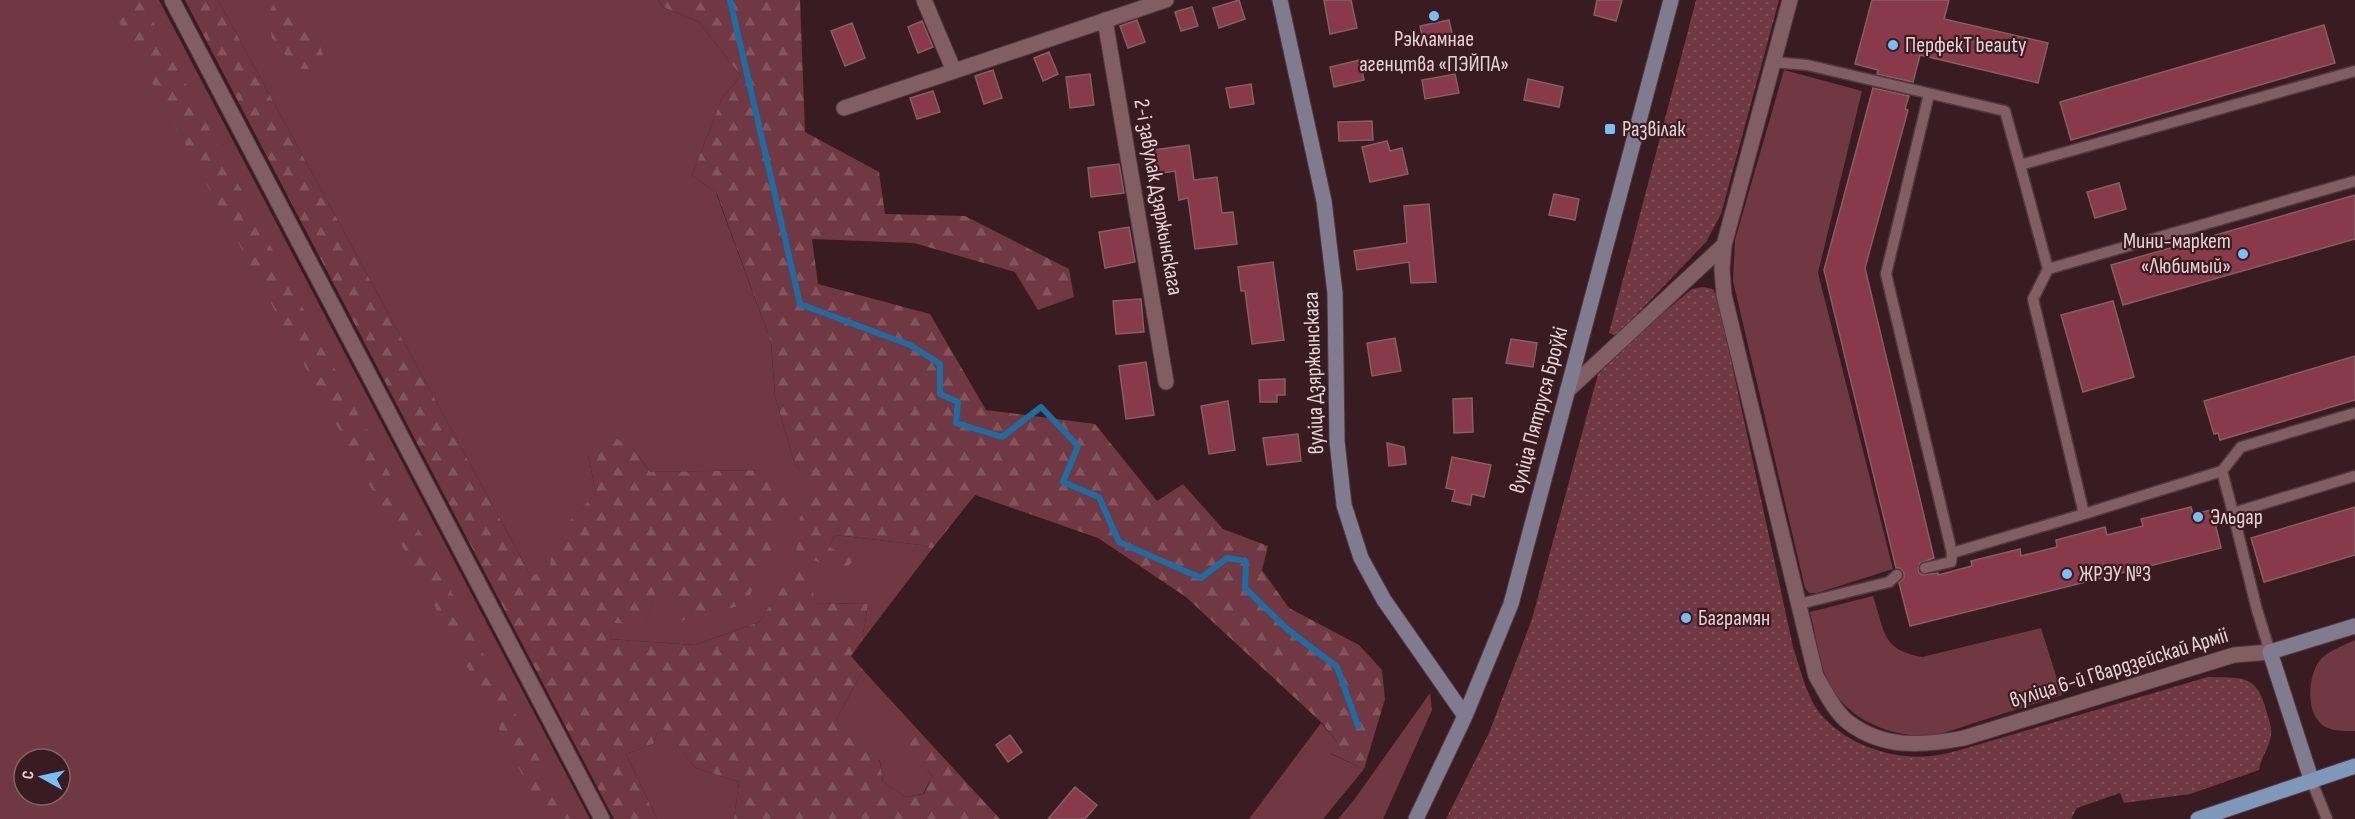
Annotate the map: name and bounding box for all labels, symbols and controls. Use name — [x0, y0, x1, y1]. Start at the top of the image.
marker: Рэкламнае агенцтва «ПЭЙПА» — [1427, 9, 1441, 23]
place label: Рэкламнае агенцтва «ПЭЙПА» — [1359, 26, 1509, 78]
place label: ПерфекТ beauty — [1905, 32, 2027, 59]
marker: ПерфекТ beauty — [1886, 38, 1900, 52]
street label: 2-і завулак Дзяржынскага — [1127, 97, 1189, 297]
place label: Развілак — [1622, 116, 1686, 143]
marker: Развілак — [1603, 122, 1617, 136]
place label: Мини-маркет «Любимый» — [2123, 228, 2231, 280]
marker: Мини-маркет «Любимый» — [2236, 247, 2250, 261]
street label: вуліца Дзяржынскага — [1298, 291, 1330, 455]
street label: вуліца Пятруся Броўкі — [1504, 324, 1574, 496]
place label: Эльдар — [2210, 504, 2263, 531]
marker: Эльдар — [2191, 510, 2205, 524]
place label: ЖРЭУ №3 — [2079, 561, 2151, 588]
marker: ЖРЭУ №3 — [2060, 567, 2074, 581]
place label: Баграмян — [1698, 605, 1770, 632]
marker: Баграмян — [1679, 611, 1693, 625]
street label: вуліца 6-й Гвардзейскай Арміі — [2007, 622, 2231, 714]
north arrow — [12, 747, 72, 807]
text: С — [19, 770, 39, 781]

